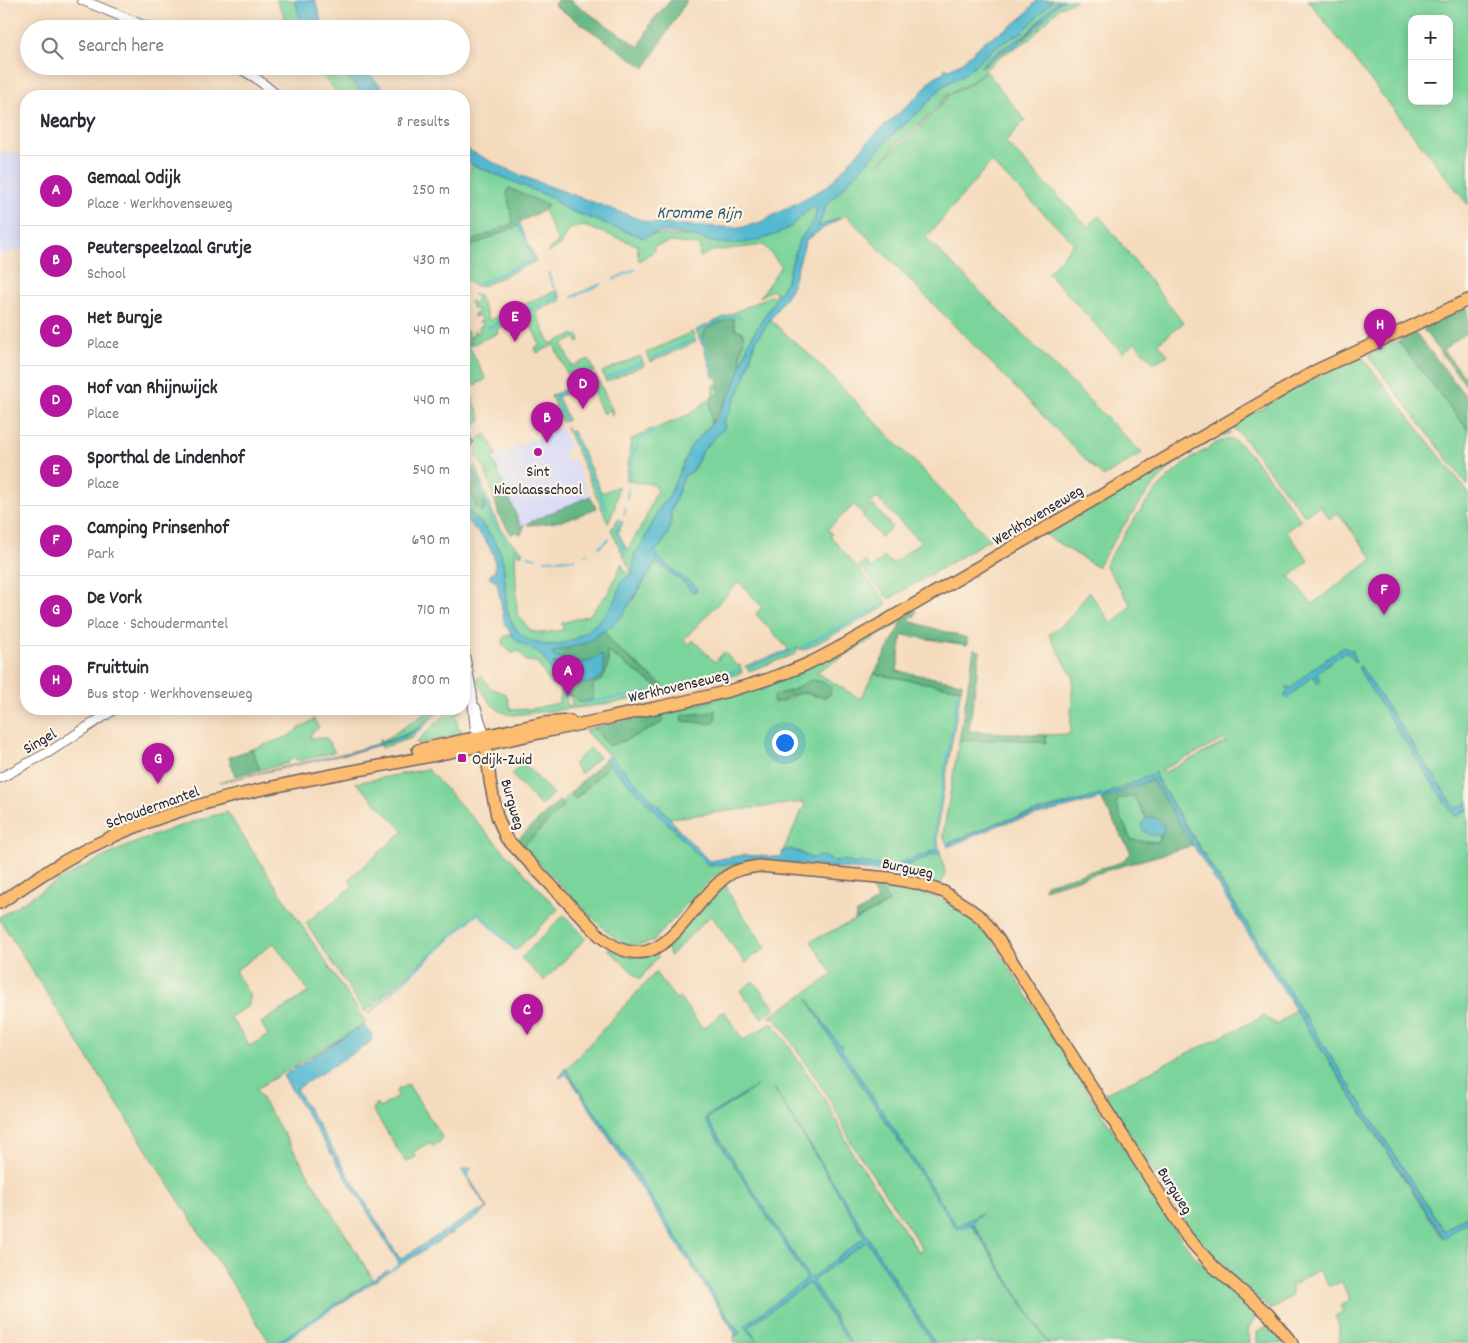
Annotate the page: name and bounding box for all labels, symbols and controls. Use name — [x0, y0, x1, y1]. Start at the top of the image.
map controls — [1408, 15, 1453, 105]
button: + — [1408, 15, 1453, 60]
search box — [20, 20, 470, 75]
icon: search — [38, 34, 66, 62]
text: Search here — [78, 34, 164, 61]
button: − — [1408, 60, 1453, 105]
text: Nearby — [40, 108, 95, 138]
text: 8 results — [397, 111, 450, 134]
text: Gemaal Odijk — [87, 166, 181, 193]
text: A — [52, 179, 60, 202]
text: 250 m — [412, 179, 450, 202]
text: Place · Werkhovenseweg — [87, 193, 232, 216]
water label: Kromme Rijn — [656, 201, 742, 228]
text: Peuterspeelzaal Grutje — [87, 236, 252, 263]
text: B — [52, 249, 60, 272]
text: 430 m — [413, 249, 450, 272]
text: School — [87, 263, 126, 286]
pin: E — [499, 301, 531, 342]
text: Het Burgje — [87, 306, 162, 333]
pin: H — [1364, 309, 1396, 350]
text: C — [52, 319, 60, 342]
text: 440 m — [413, 319, 450, 342]
text: Place — [87, 333, 119, 356]
pin: D — [567, 368, 599, 409]
text: Hof van Rhijnwijck — [87, 376, 218, 403]
text: D — [52, 389, 60, 412]
text: 440 m — [413, 389, 450, 412]
pin: B — [531, 402, 563, 443]
text: Place — [87, 403, 119, 426]
text: Sporthal de Lindenhof — [87, 446, 245, 473]
marker: Sint Nicolaasschool — [532, 446, 544, 458]
text: E — [52, 459, 60, 482]
text: 540 m — [413, 459, 450, 482]
place label: Sint Nicolaasschool — [494, 461, 582, 502]
text: Place — [87, 473, 119, 496]
street label: Werkhovenseweg — [988, 480, 1088, 552]
text: Camping Prinsenhof — [87, 516, 229, 543]
text: F — [52, 529, 60, 552]
text: 690 m — [411, 529, 450, 552]
text: Park — [87, 543, 114, 566]
pin: F — [1368, 574, 1400, 615]
text: De Vork — [87, 586, 142, 613]
text: G — [52, 599, 60, 622]
text: 710 m — [417, 599, 450, 622]
text: Place · Schoudermantel — [87, 613, 228, 636]
pin: A — [552, 655, 584, 696]
text: Fruittuin — [87, 656, 149, 683]
street label: Werkhovenseweg — [626, 665, 731, 710]
text: H — [52, 669, 60, 692]
text: 800 m — [411, 669, 450, 692]
text: Bus stop · Werkhovenseweg — [87, 683, 252, 706]
street label: Singel — [19, 723, 61, 761]
your location — [772, 730, 798, 756]
pin: G — [142, 743, 174, 784]
place label: Odijk-Zuid — [472, 749, 532, 772]
marker: Odijk-Zuid — [456, 752, 468, 764]
street label: Burgweg — [493, 777, 530, 833]
street label: Schoudermantel — [103, 781, 203, 836]
street label: Burgweg — [880, 853, 935, 886]
pin: C — [511, 994, 543, 1035]
street label: Burgweg — [1150, 1163, 1197, 1219]

